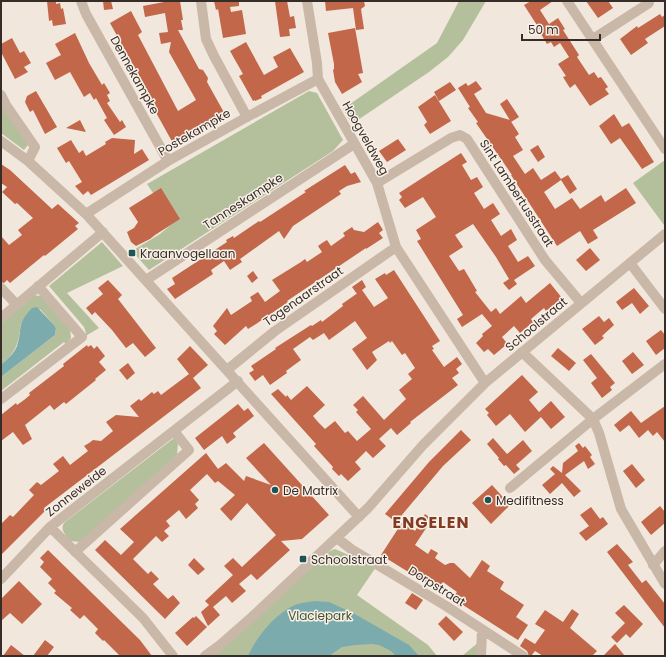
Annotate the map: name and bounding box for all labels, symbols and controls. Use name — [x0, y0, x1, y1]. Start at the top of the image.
scale bar — [522, 16, 600, 42]
text: 50 m — [528, 21, 559, 38]
street label: Dennekampke — [106, 33, 164, 117]
street label: Hoogveldweg — [339, 98, 393, 178]
street label: Postekampke — [155, 104, 233, 160]
street label: Sint Lambertusstraat — [476, 136, 558, 250]
street label: Tanneskampke — [200, 169, 286, 233]
place label: Kraanvogellaan — [140, 245, 235, 262]
marker: Kraanvogellaan — [127, 248, 137, 258]
street label: Togenaarstraat — [260, 262, 346, 330]
street label: Schoolstraat — [501, 293, 571, 355]
street label: Zonneweide — [42, 462, 110, 520]
place label: De Matrix — [283, 482, 338, 499]
marker: De Matrix — [270, 485, 280, 495]
place label: Medifitness — [496, 492, 564, 509]
marker: Medifitness — [483, 495, 493, 505]
district label: ENGELEN — [393, 511, 469, 534]
place label: Schoolstraat — [311, 551, 387, 568]
marker: Schoolstraat — [298, 554, 308, 564]
street label: Dorpstraat — [405, 562, 469, 610]
park label: Vlaciepark — [288, 607, 353, 624]

